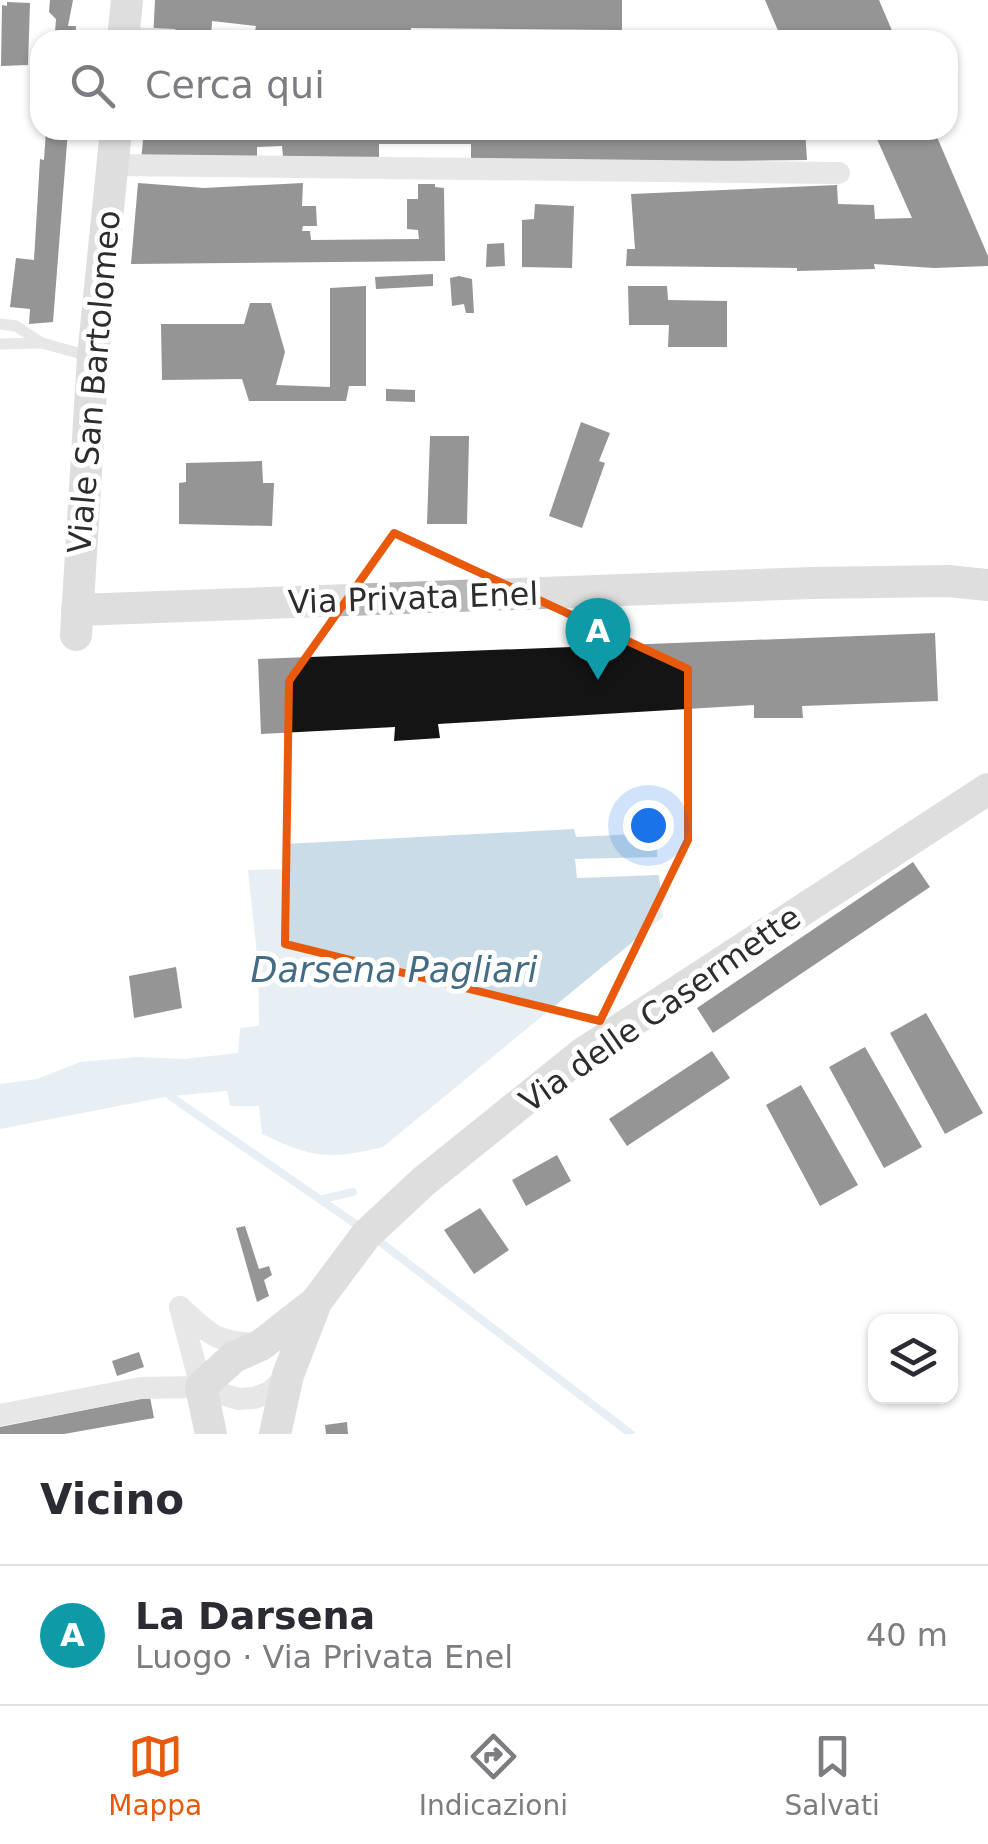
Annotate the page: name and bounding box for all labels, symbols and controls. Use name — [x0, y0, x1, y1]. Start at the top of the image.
search box — [30, 30, 958, 140]
icon: search — [65, 58, 120, 113]
text: Cerca qui — [145, 63, 325, 107]
street label: Viale San Bartolomeo — [60, 209, 128, 555]
street label: Via Privata Enel — [287, 575, 539, 621]
pin: A — [566, 598, 630, 680]
your location — [623, 800, 674, 851]
street label: Via delle Casermette — [512, 898, 808, 1120]
water label: Darsena Pagliari — [250, 950, 538, 990]
map controls — [868, 1314, 958, 1404]
button: layers — [868, 1314, 958, 1404]
text: Vicino — [40, 1475, 184, 1524]
text: La Darsena — [135, 1594, 375, 1638]
text: A — [60, 1616, 85, 1654]
text: 40 m — [866, 1616, 948, 1654]
text: Luogo · Via Privata Enel — [135, 1638, 513, 1676]
tab: Mappa — [108, 1729, 202, 1822]
tab: Indicazioni — [419, 1729, 568, 1822]
tab: Salvati — [785, 1729, 880, 1822]

